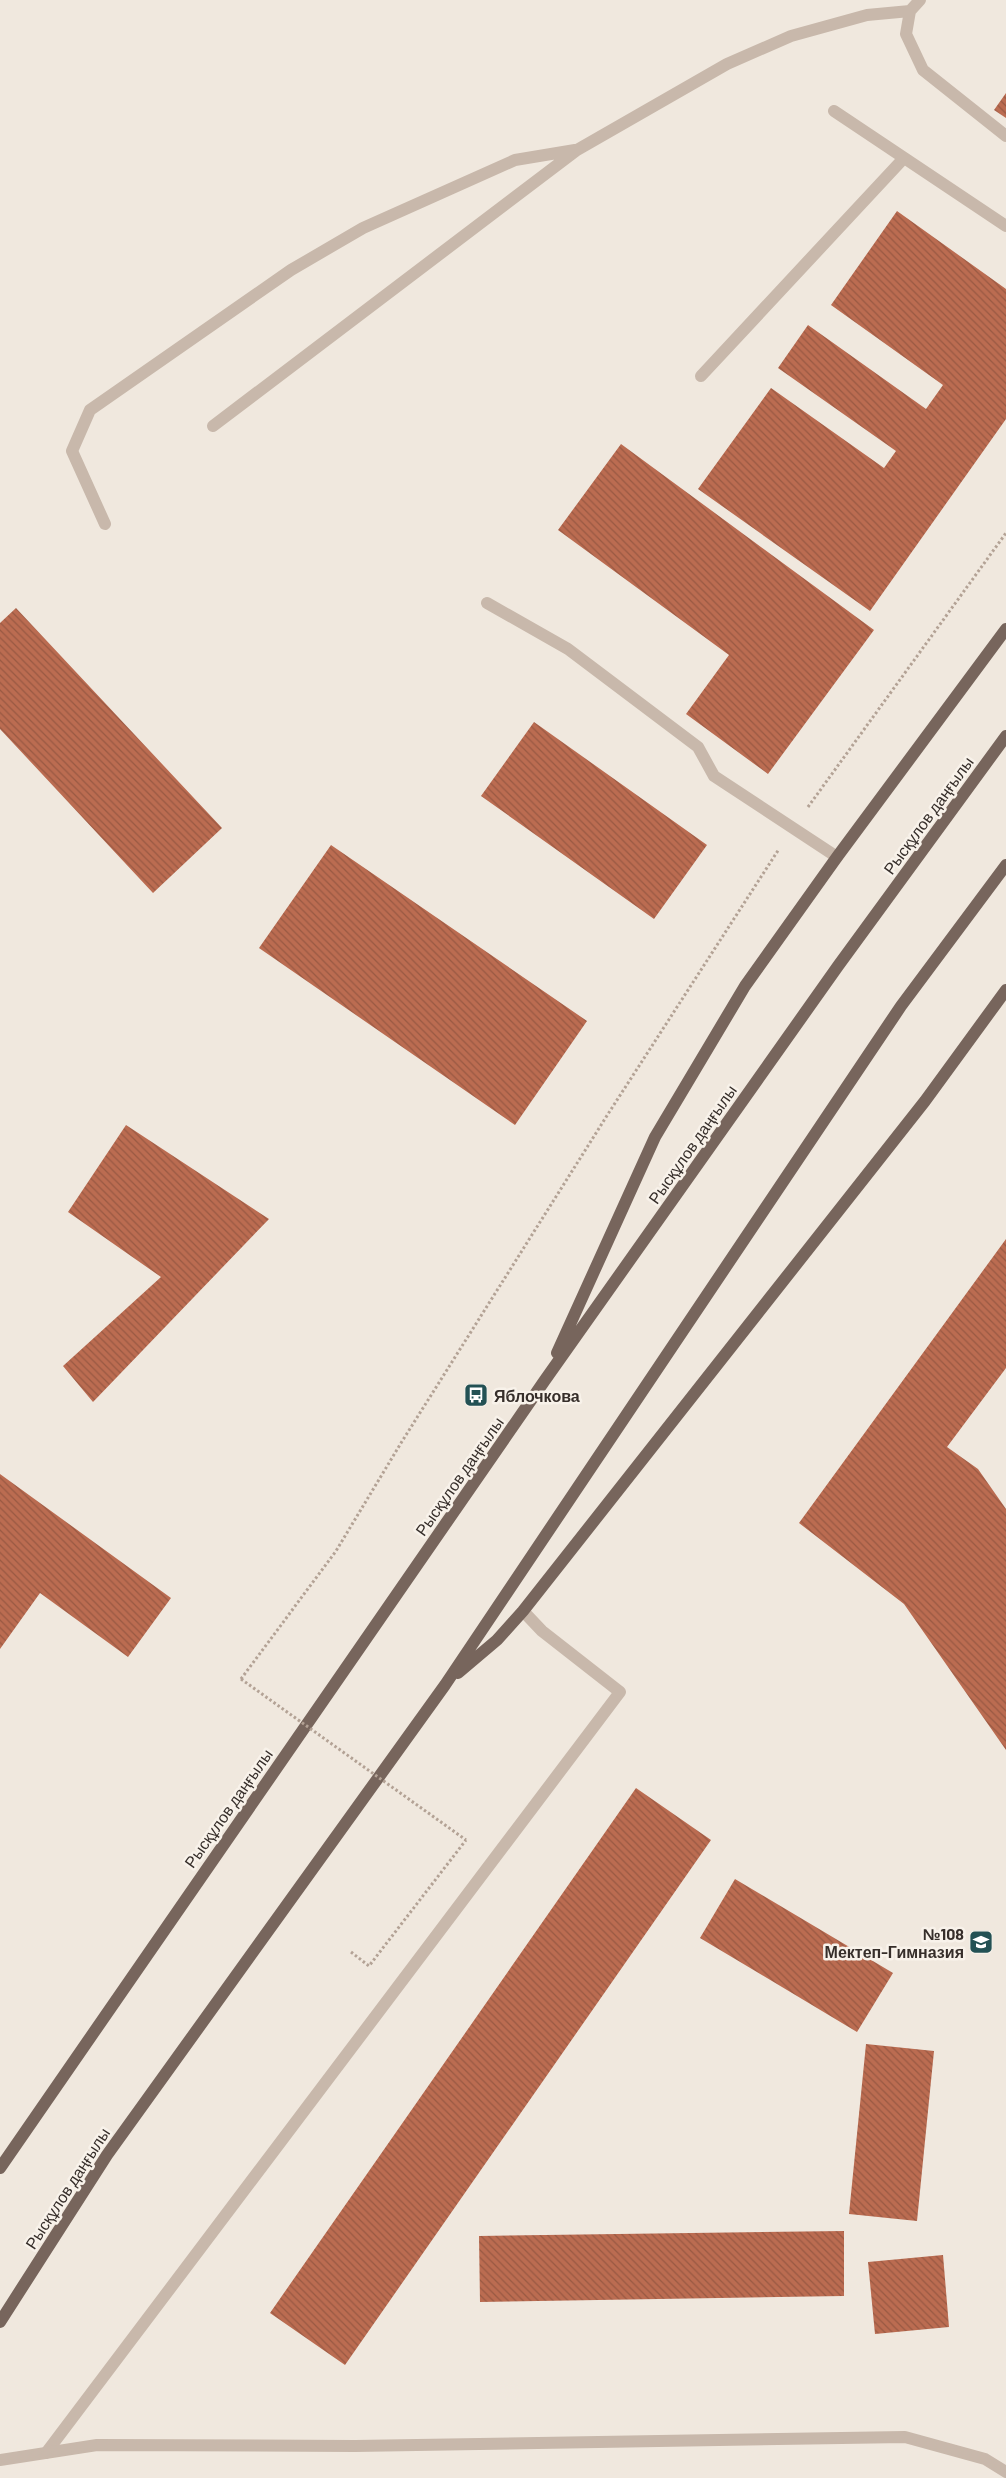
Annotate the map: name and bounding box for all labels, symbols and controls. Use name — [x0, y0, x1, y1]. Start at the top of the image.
street label: Рысқұлов даңғылы — [879, 753, 977, 877]
street label: Рысқұлов даңғылы — [644, 1081, 740, 1207]
bus stop icon: Яблочкова — [463, 1382, 489, 1408]
place label: Яблочкова — [494, 1386, 580, 1405]
street label: Рысқұлов даңғылы — [411, 1413, 507, 1539]
street label: Рысқұлов даңғылы — [180, 1745, 276, 1871]
place label: №108 Мектеп-Гимназия — [825, 1924, 964, 1961]
school or university icon: №108 Мектеп-Гимназия — [968, 1929, 994, 1955]
street label: Рысқұлов даңғылы — [21, 2124, 113, 2252]

